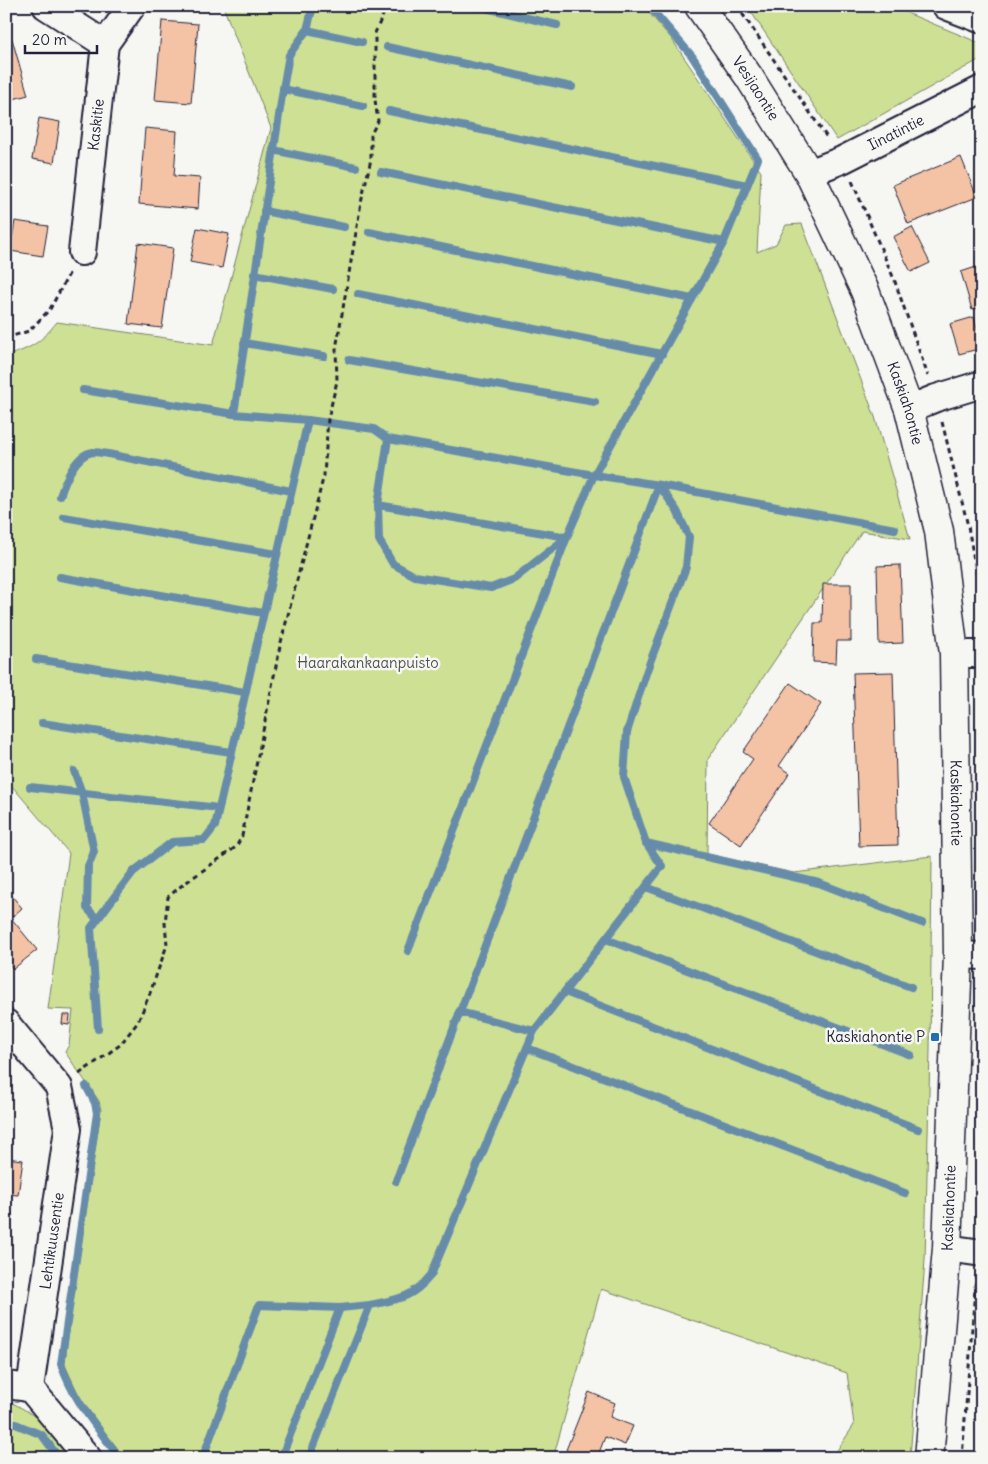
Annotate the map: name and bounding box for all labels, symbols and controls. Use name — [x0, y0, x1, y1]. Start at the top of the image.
scale bar — [25, 22, 98, 54]
text: 20 m — [32, 30, 67, 49]
street label: Vesijaontie — [728, 52, 784, 124]
street label: Kaskitie — [83, 98, 108, 152]
street label: Iinatintie — [864, 110, 927, 154]
street label: Kaskiahontie — [883, 359, 927, 447]
park label: Haarakankaanpuisto — [297, 653, 439, 672]
street label: Kaskiahontie — [946, 760, 967, 846]
place label: Kaskiahontie P — [826, 1027, 925, 1046]
marker: Kaskiahontie P — [929, 1031, 941, 1043]
street label: Kaskiahontie — [938, 1165, 959, 1251]
street label: Lehtikuusentie — [35, 1191, 68, 1291]

